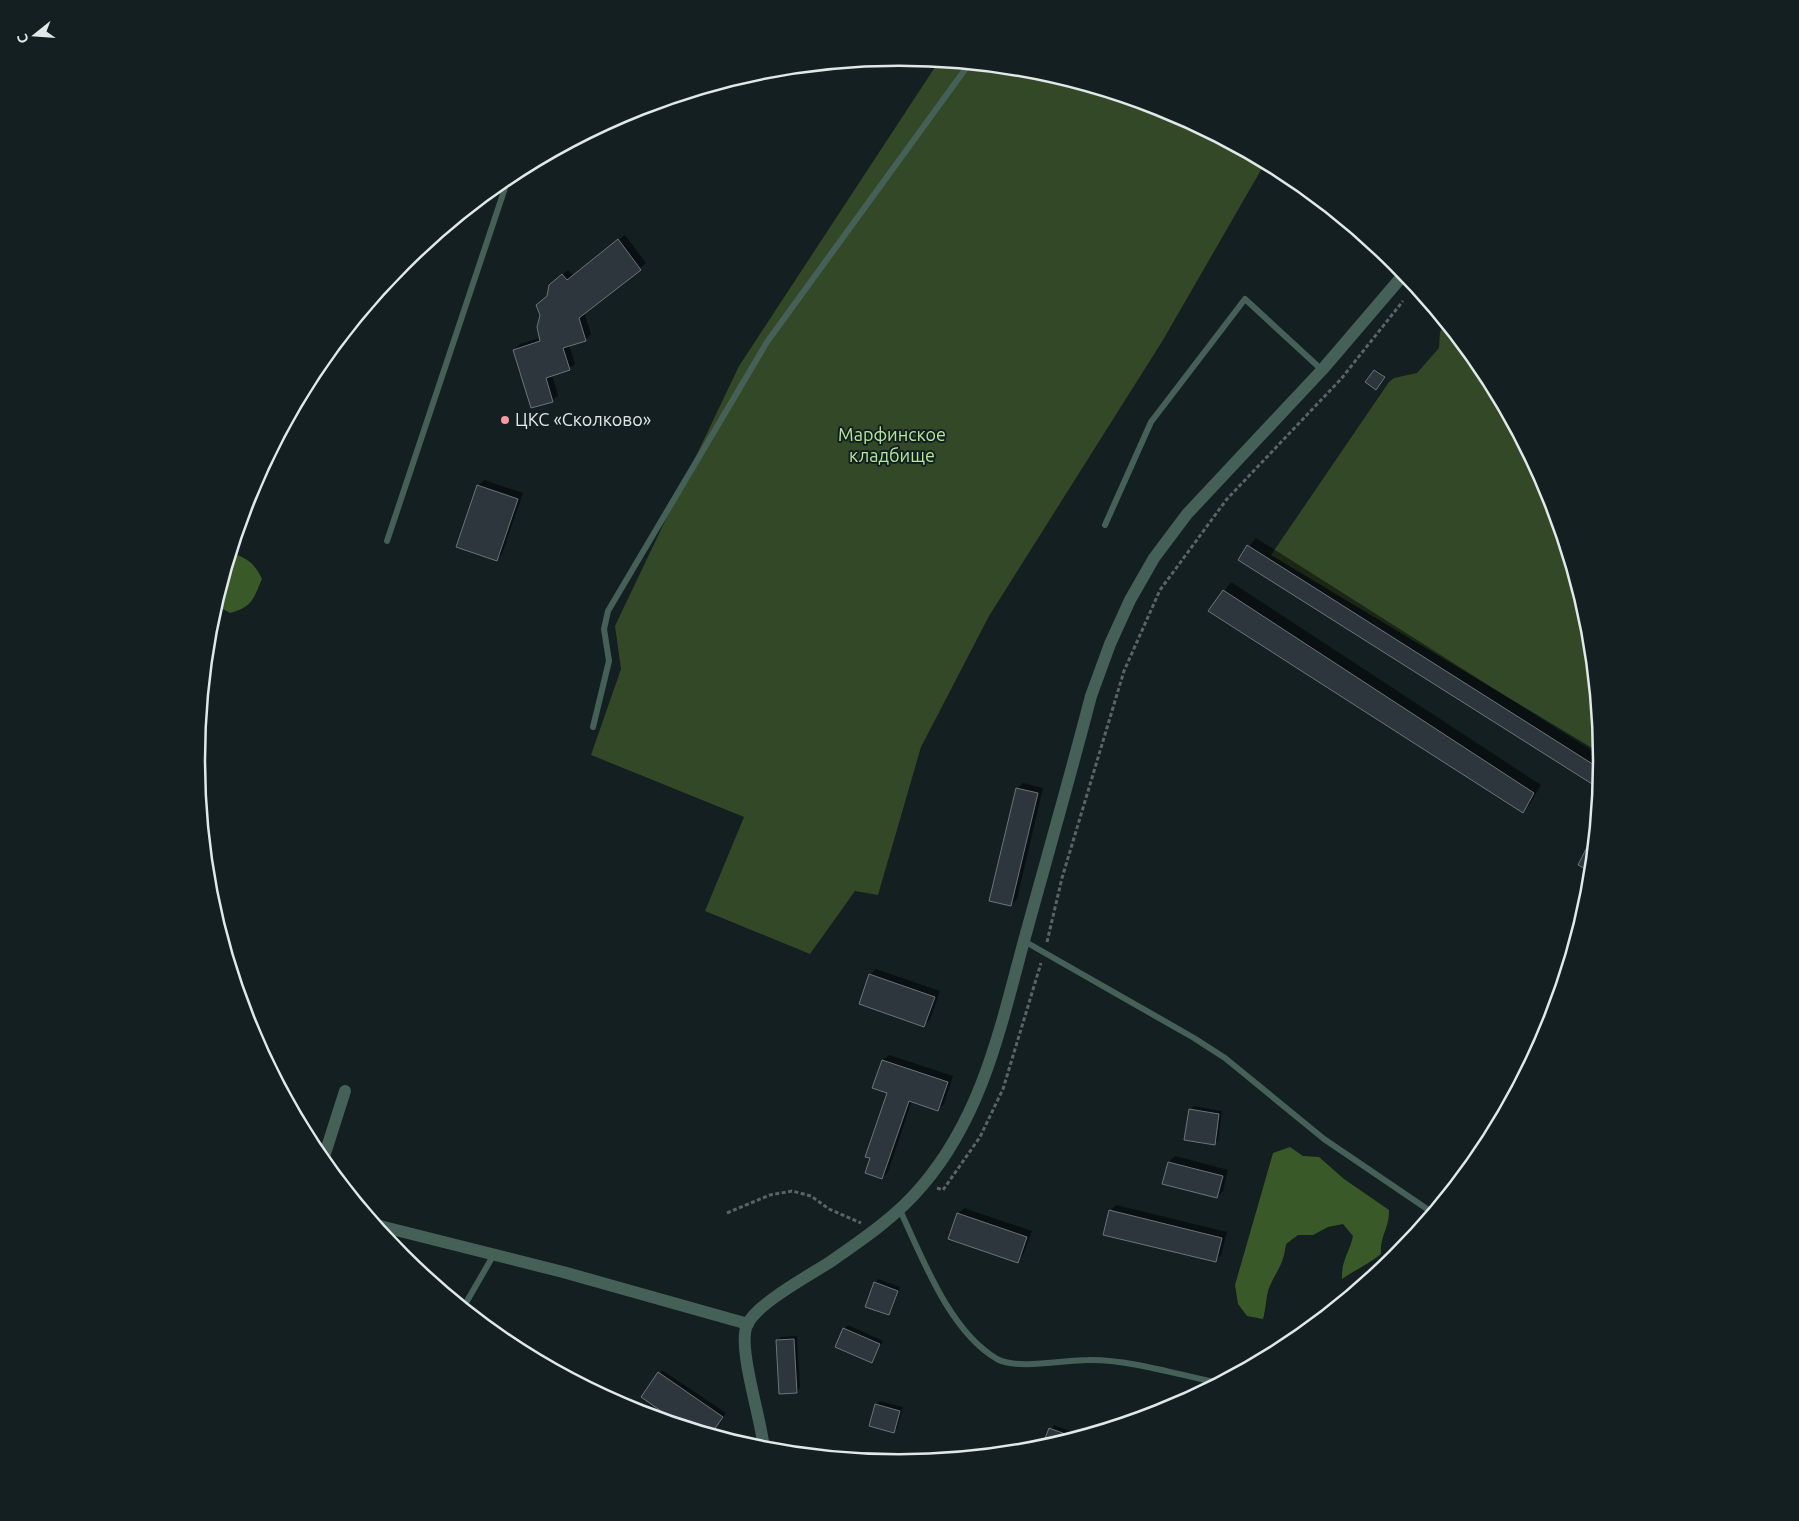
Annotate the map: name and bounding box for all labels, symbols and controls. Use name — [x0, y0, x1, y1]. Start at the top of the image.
north arrow — [10, 10, 60, 60]
text: С — [14, 32, 32, 45]
place label: ЦКС «Сколково» — [515, 409, 651, 429]
marker: ЦКС «Сколково» — [499, 414, 511, 426]
park label: Марфинское кладбище — [838, 424, 946, 465]

